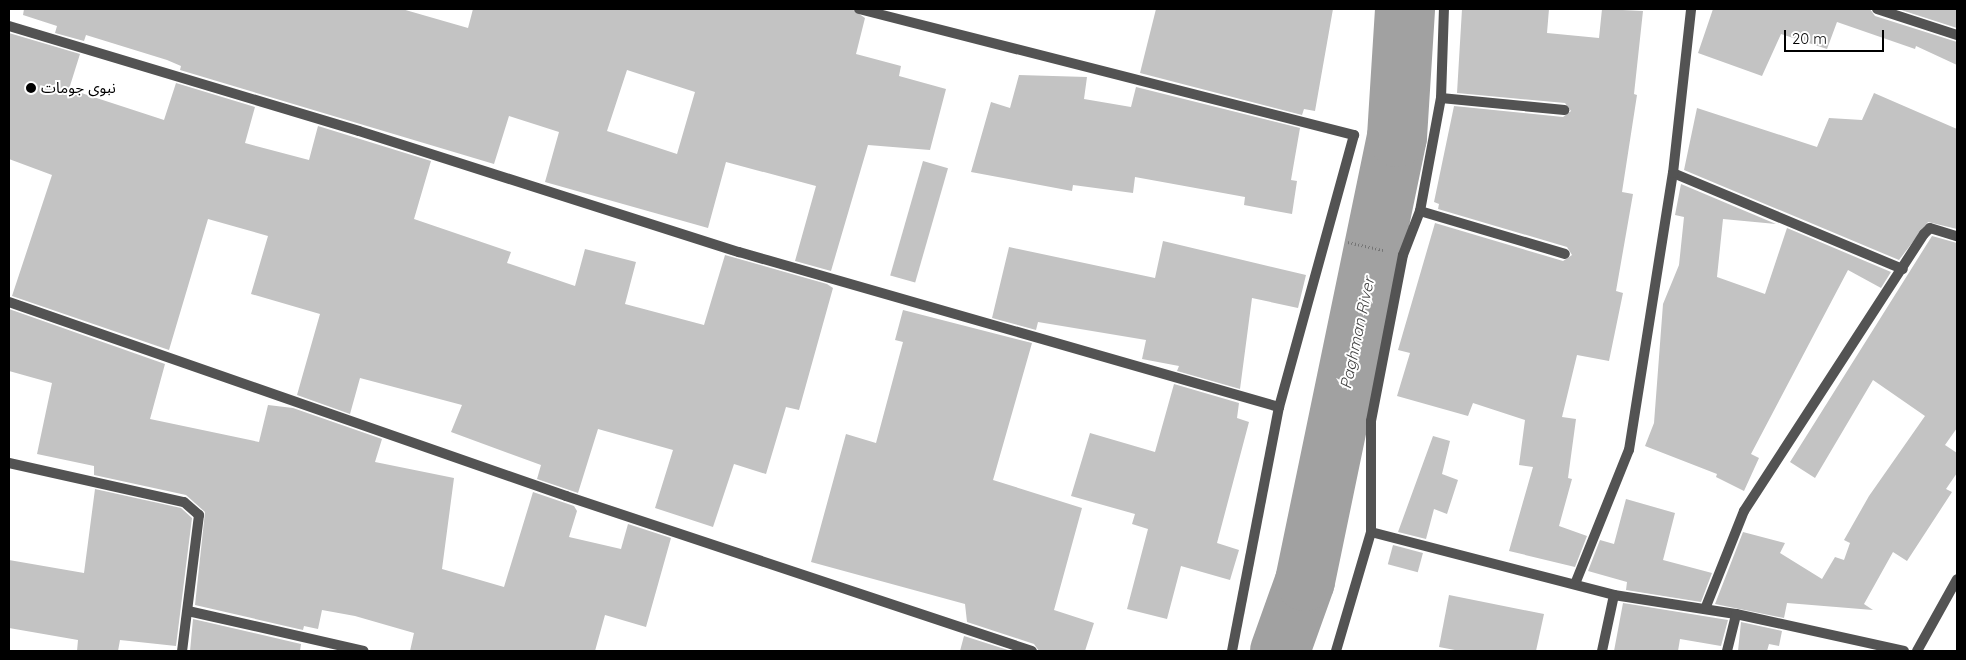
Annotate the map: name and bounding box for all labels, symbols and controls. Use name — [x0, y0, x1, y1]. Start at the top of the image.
scale bar — [1786, 20, 1886, 52]
text: 20 m — [1792, 29, 1827, 48]
place label: نبوی جومات — [41, 79, 116, 97]
marker: نبوی جومات — [25, 82, 37, 94]
water label: Paghman River — [1336, 275, 1378, 391]

